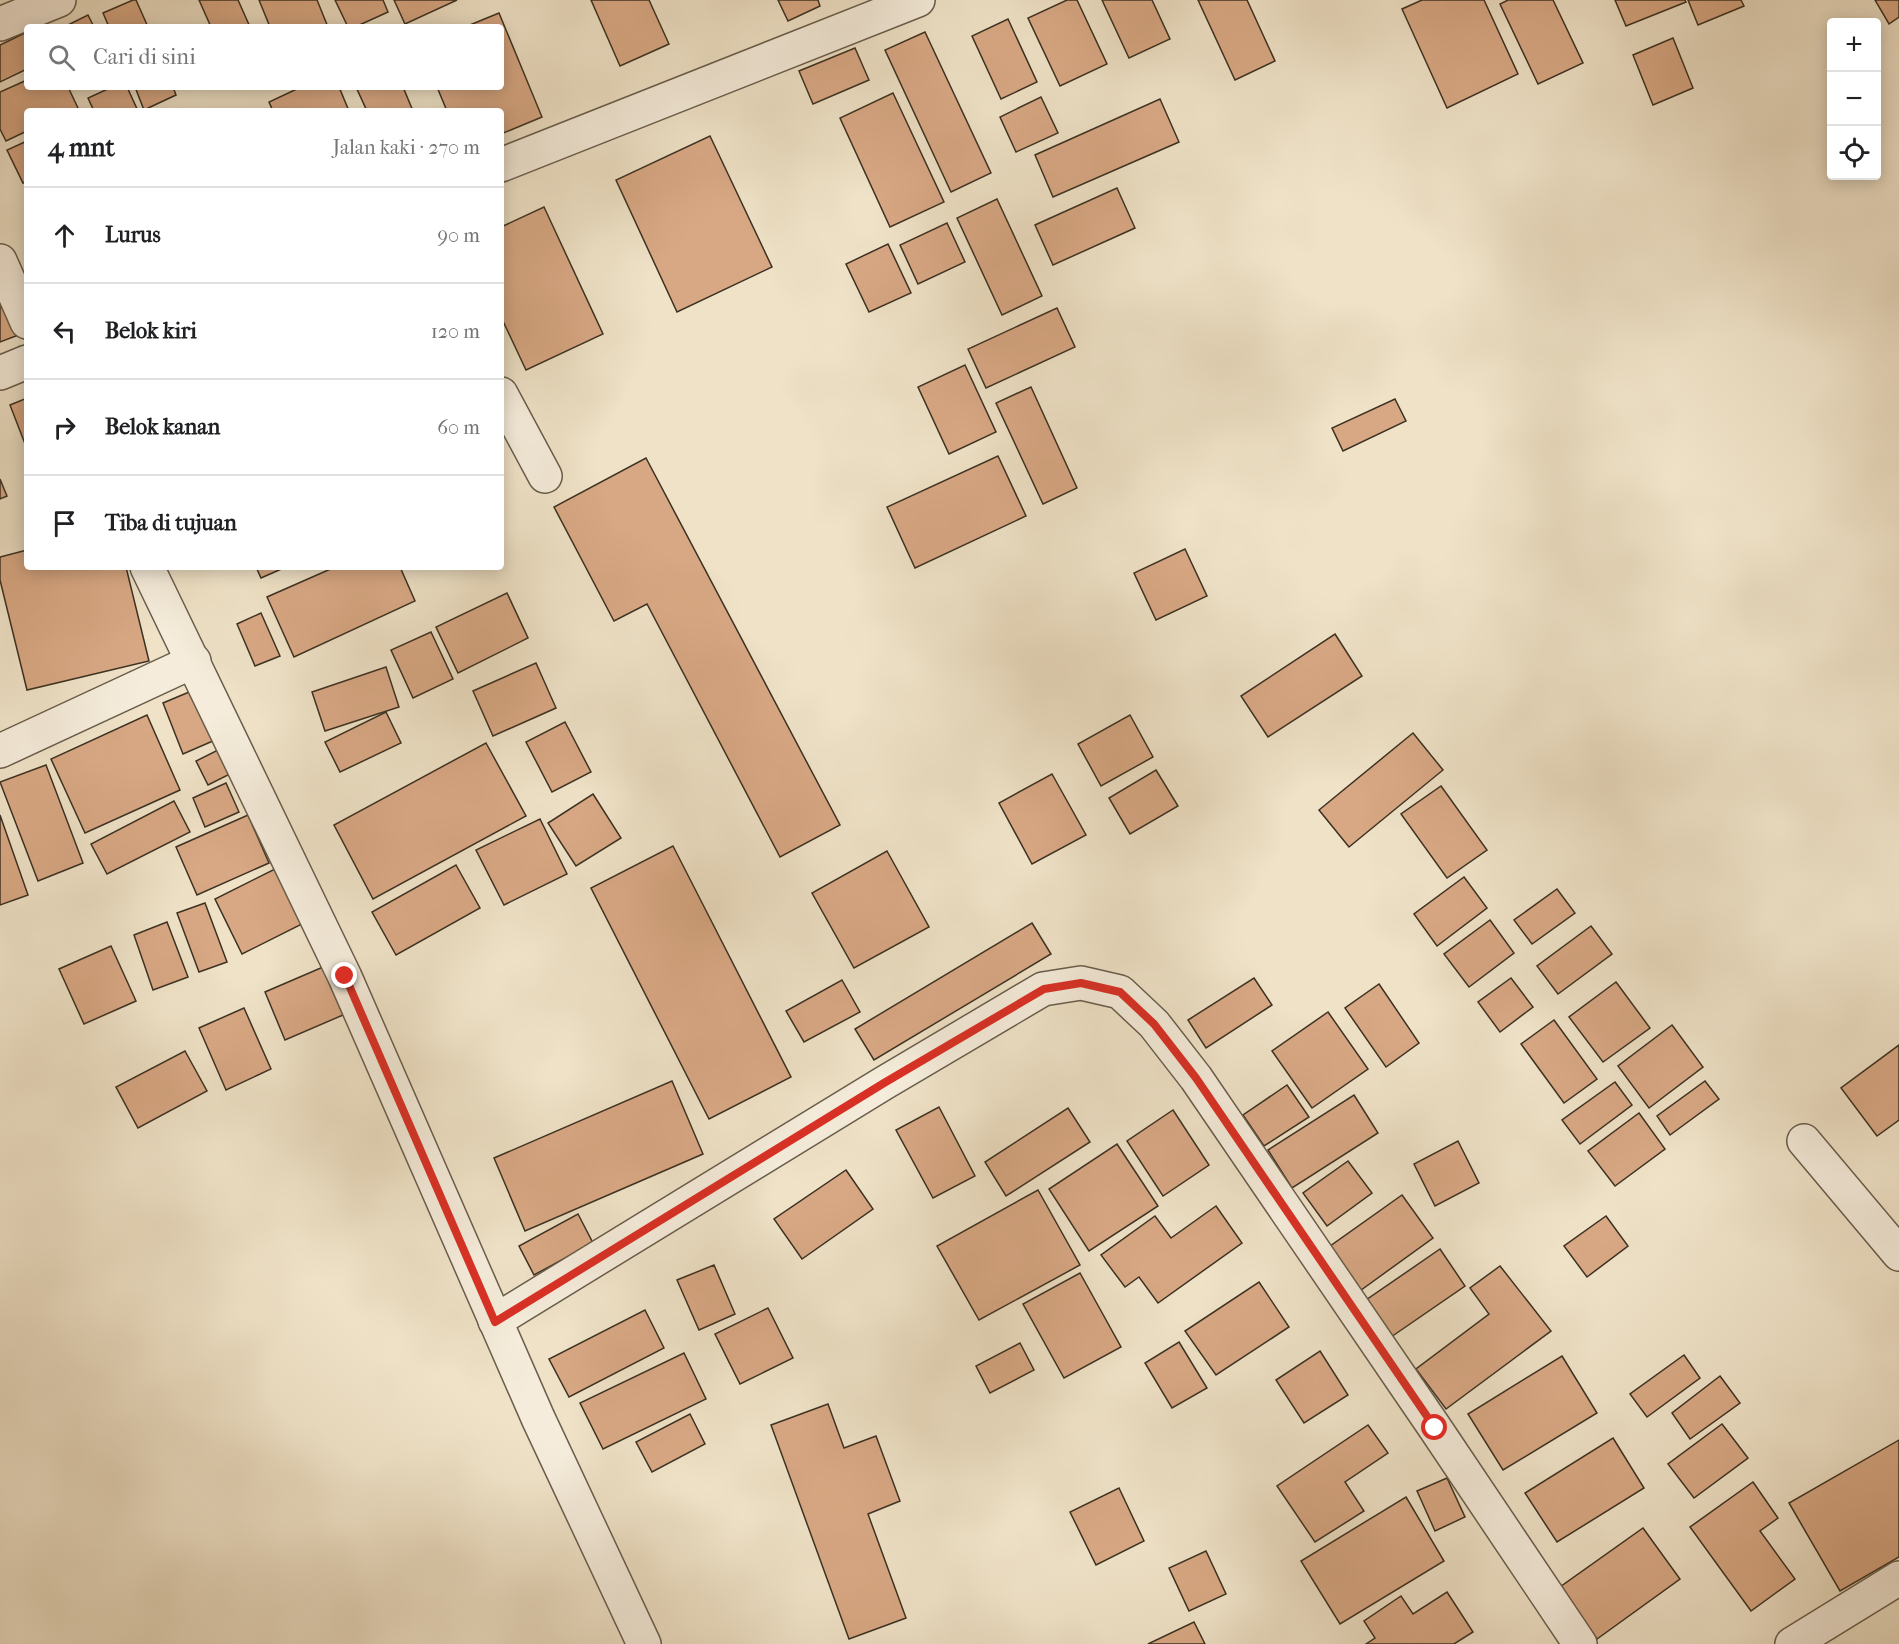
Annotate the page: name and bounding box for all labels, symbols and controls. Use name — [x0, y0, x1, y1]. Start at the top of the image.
map controls — [1827, 18, 1881, 180]
button: + — [1827, 18, 1881, 72]
search box — [24, 24, 504, 90]
icon: search — [45, 41, 78, 74]
text: Cari di sini — [93, 44, 196, 70]
button: − — [1827, 72, 1881, 126]
button: locate — [1827, 126, 1881, 180]
text: 4 mnt — [48, 132, 115, 163]
text: Jalan kaki · 270 m — [333, 136, 480, 159]
icon: ahead — [48, 219, 81, 252]
text: Lurus — [105, 222, 161, 248]
text: 90 m — [438, 224, 480, 247]
icon: left — [48, 315, 81, 348]
text: Belok kiri — [105, 318, 197, 344]
text: 120 m — [431, 320, 480, 343]
icon: right — [48, 411, 81, 444]
text: Belok kanan — [105, 414, 220, 440]
text: 60 m — [437, 416, 480, 439]
icon: arrive — [48, 507, 81, 540]
text: Tiba di tujuan — [105, 510, 237, 536]
route end — [331, 962, 357, 988]
route start — [1421, 1414, 1447, 1440]

